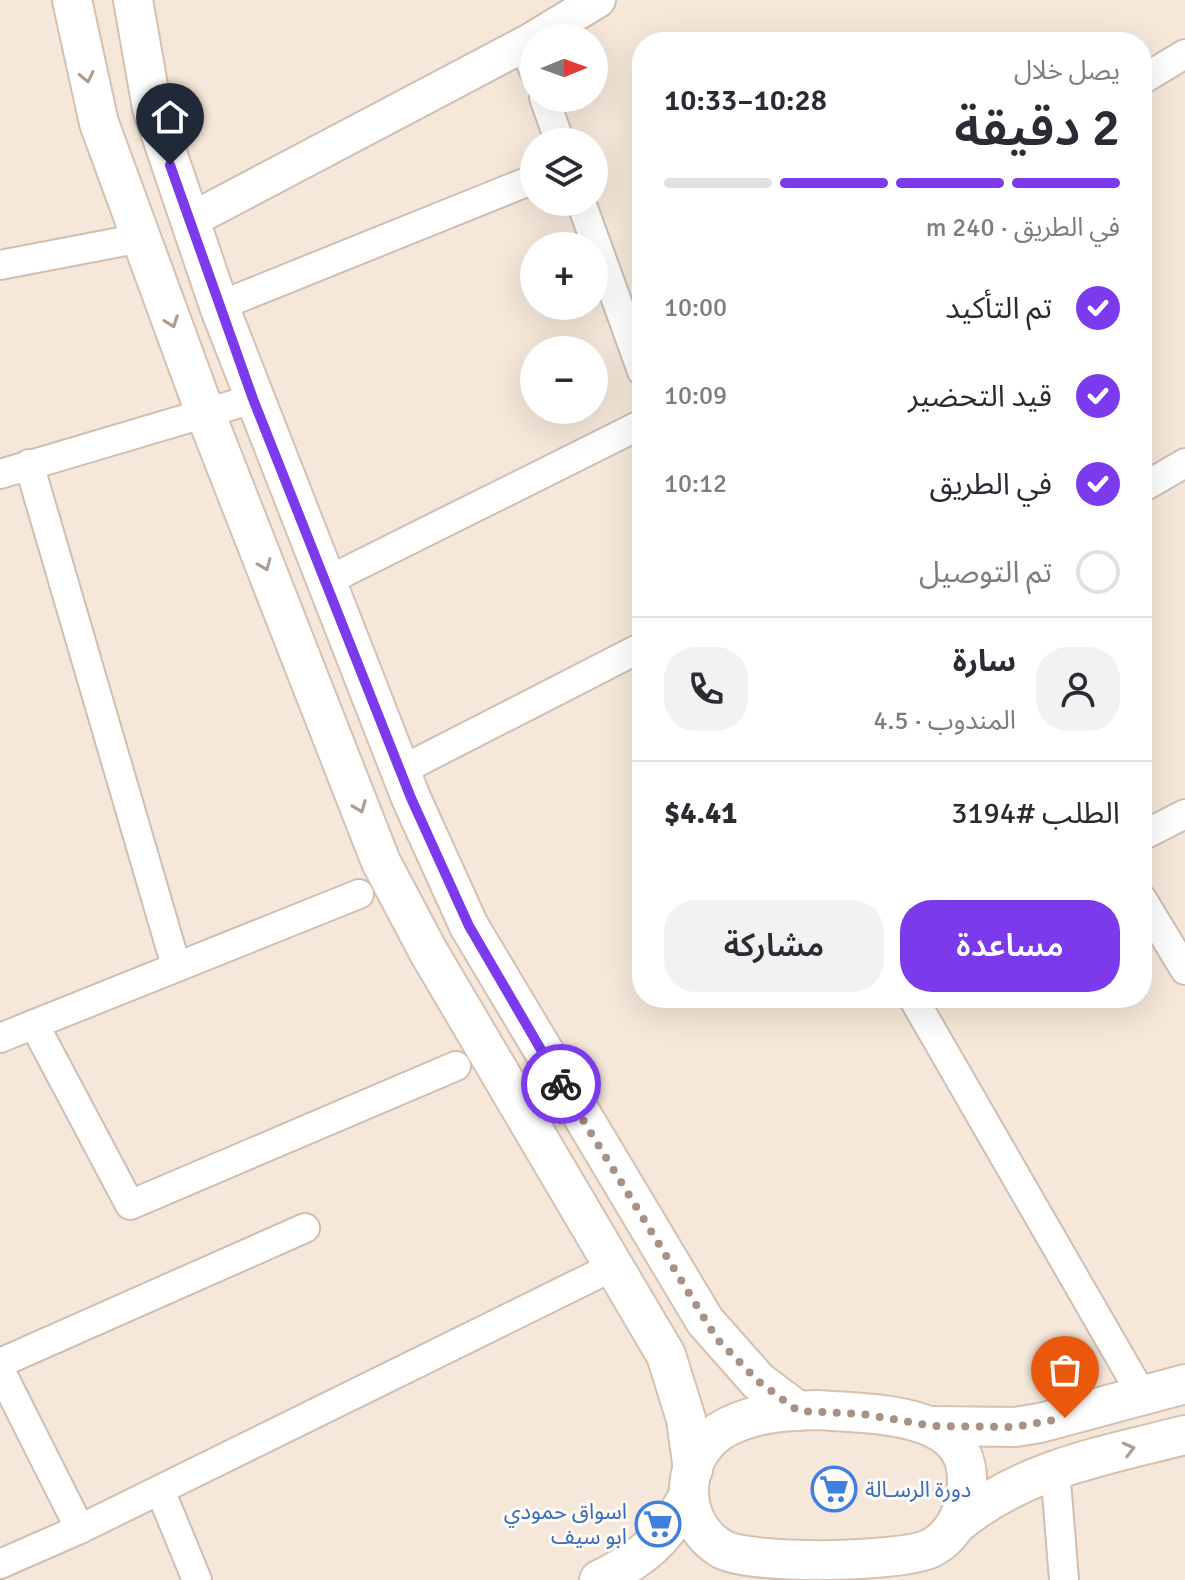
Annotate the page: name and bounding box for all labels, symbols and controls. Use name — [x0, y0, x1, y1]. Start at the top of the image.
north arrow — [520, 24, 608, 112]
map controls — [520, 24, 608, 424]
text: يصل خلال — [1014, 55, 1120, 87]
one-way arrow — [78, 69, 95, 83]
text: 10:28–10:33 — [664, 82, 827, 119]
pin — [136, 83, 204, 165]
icon: home — [148, 95, 192, 139]
text: 2 دقيقة — [954, 96, 1120, 160]
button: layers — [520, 128, 608, 216]
text: في الطريق · 240 m — [926, 212, 1120, 244]
button: + — [520, 232, 608, 320]
icon: check — [1076, 286, 1120, 330]
text: تم التأكيد — [945, 290, 1052, 327]
text: 10:00 — [664, 292, 727, 324]
one-way arrow — [162, 314, 179, 328]
button: − — [520, 336, 608, 424]
icon: check — [1076, 374, 1120, 418]
text: قيد التحضير — [908, 378, 1052, 415]
text: 10:09 — [664, 380, 727, 412]
icon: check — [1076, 462, 1120, 506]
text: في الطريق — [929, 466, 1052, 503]
text: 10:12 — [664, 468, 727, 500]
text: تم التوصيل — [919, 554, 1052, 591]
one-way arrow — [255, 557, 272, 571]
text: سارة — [953, 643, 1016, 680]
button: phone — [664, 647, 748, 731]
button: person — [1036, 647, 1120, 731]
text: المندوب · 4.5 — [874, 705, 1016, 737]
text: $4.41 — [664, 795, 737, 832]
text: الطلب #3194 — [951, 795, 1120, 832]
one-way arrow — [350, 799, 367, 813]
button: مشاركة — [664, 900, 884, 992]
button: مساعدة — [900, 900, 1120, 992]
courier — [521, 1044, 601, 1124]
icon: bike — [539, 1062, 583, 1106]
pin — [1031, 1336, 1099, 1418]
icon: bag — [1043, 1348, 1087, 1392]
one-way arrow — [1121, 1442, 1135, 1459]
supermarket icon: دورة الرسـالة — [810, 1465, 858, 1513]
place label: دورة الرسـالة — [865, 1476, 971, 1503]
place label: اسواق حمودي ابو سيف — [504, 1498, 627, 1550]
supermarket icon: اسواق حمودي ابو سيف — [634, 1500, 682, 1548]

